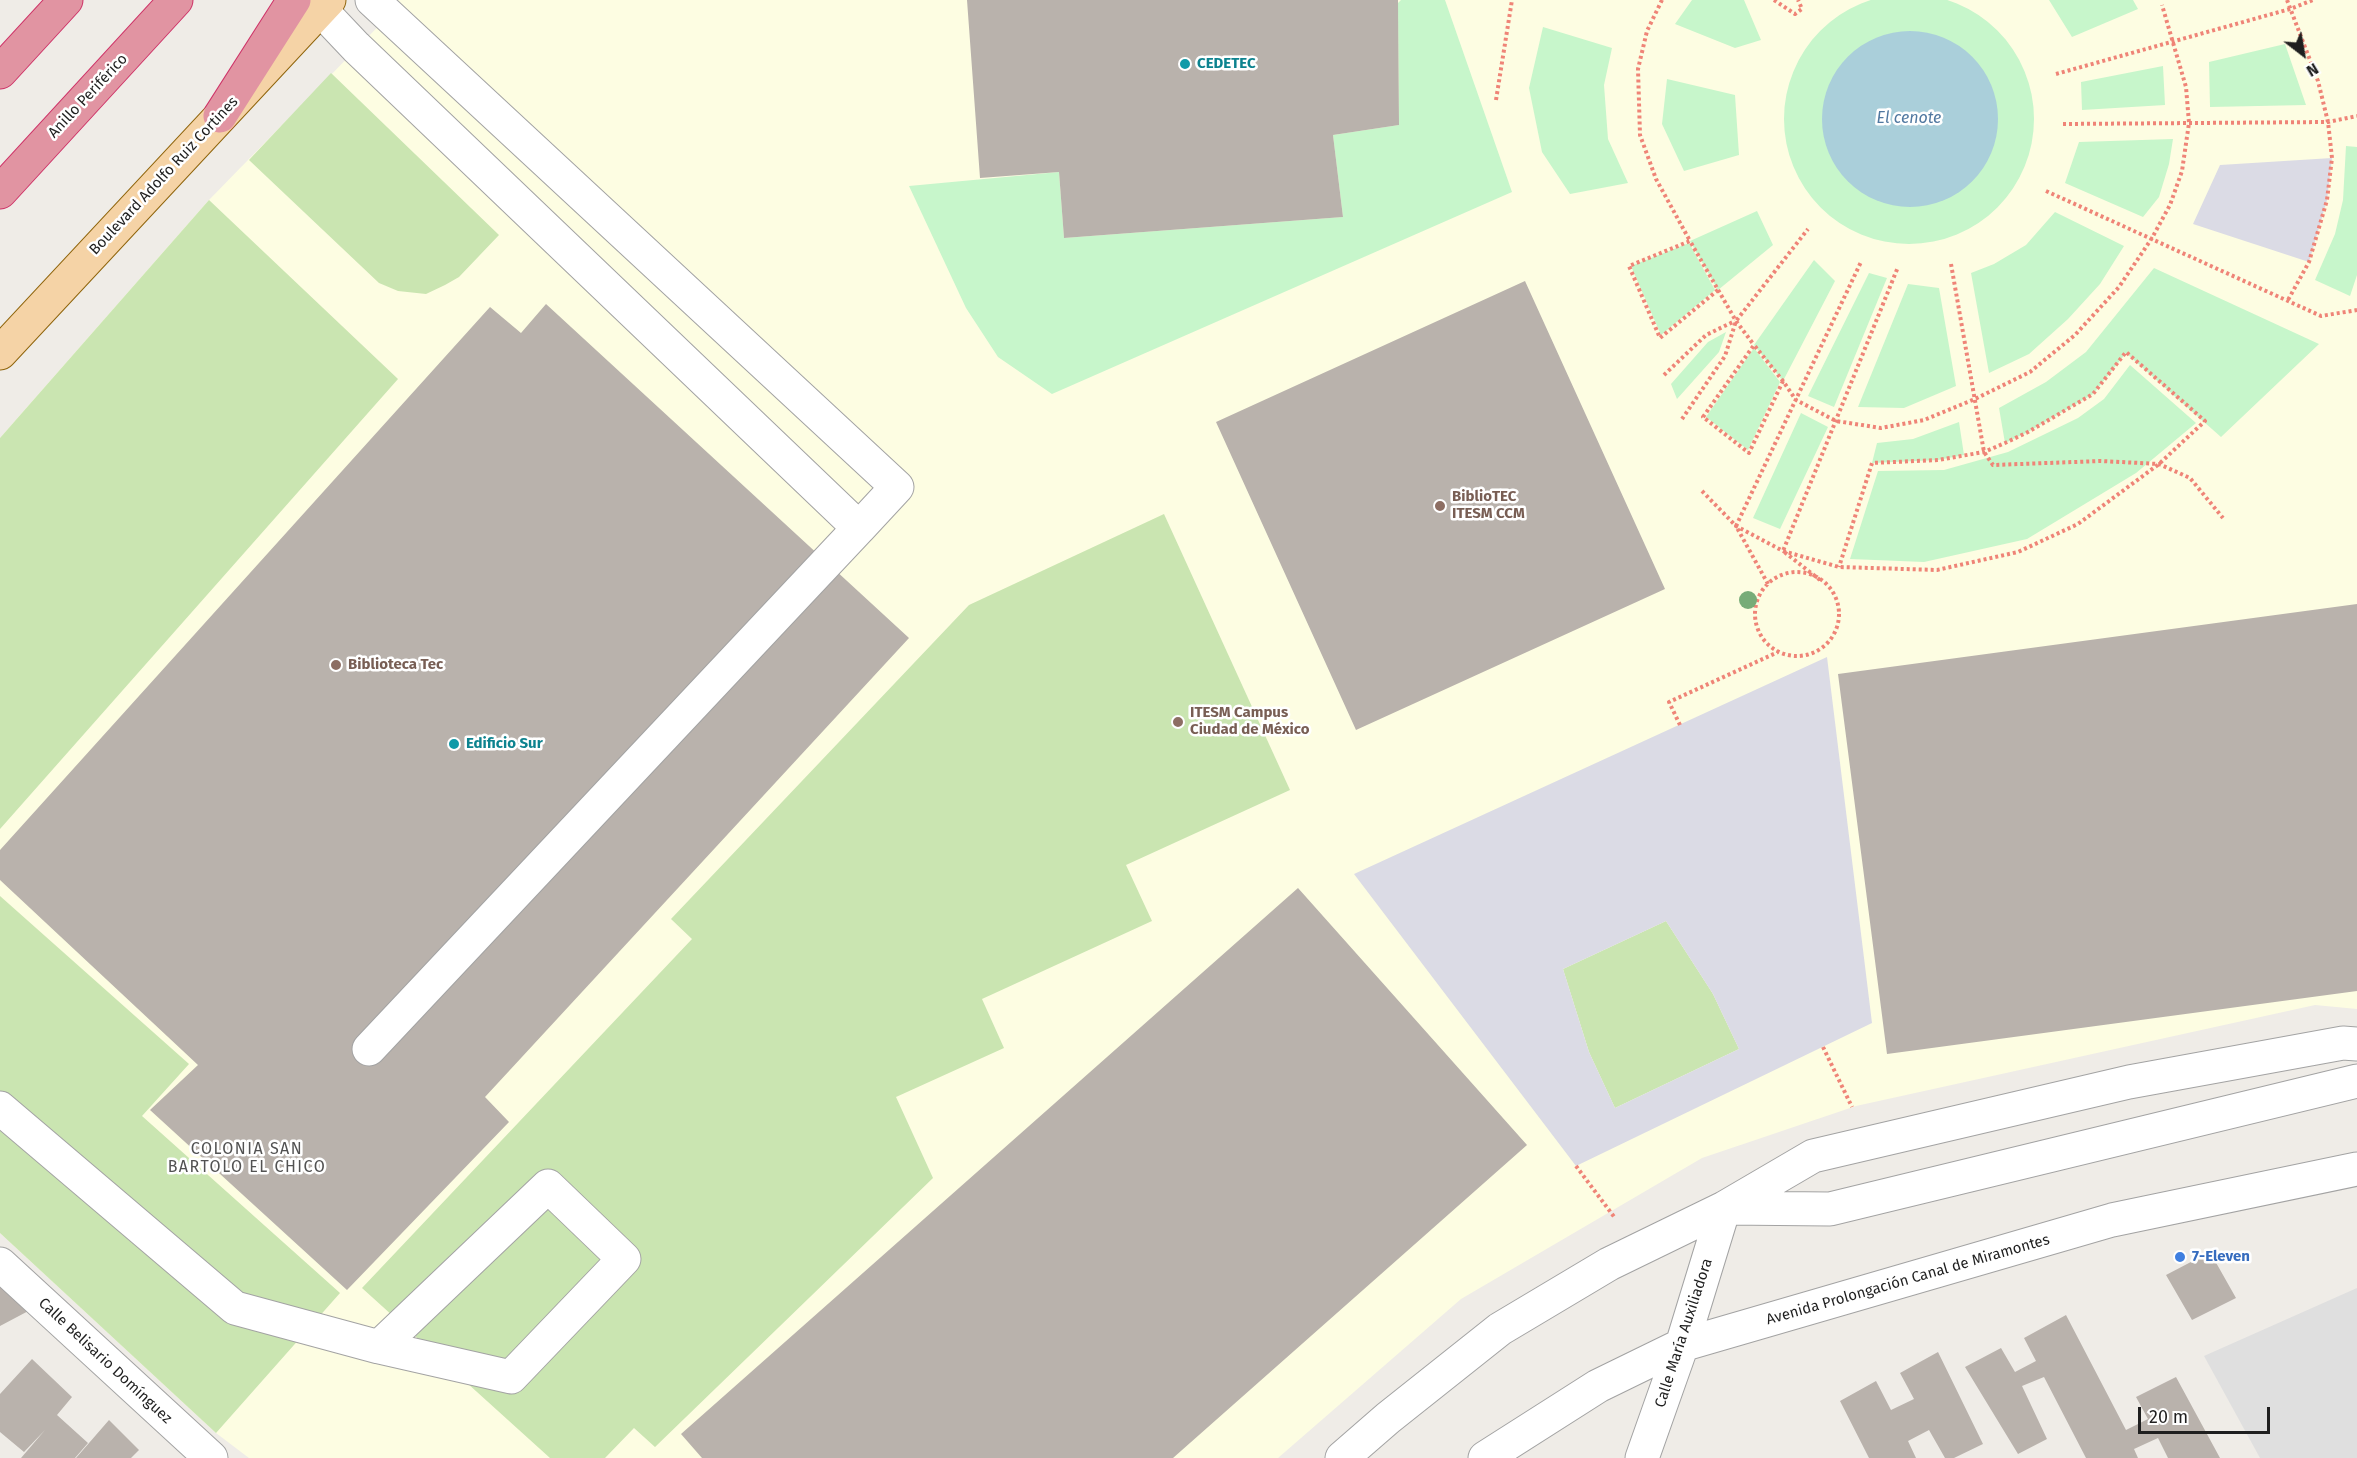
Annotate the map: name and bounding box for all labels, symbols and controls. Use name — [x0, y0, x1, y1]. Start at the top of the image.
north arrow — [2273, 24, 2333, 84]
street label: Anillo Periférico — [45, 50, 131, 142]
place label: CEDETEC — [1197, 55, 1256, 73]
marker: CEDETEC — [1178, 57, 1192, 71]
text: N — [2303, 59, 2322, 81]
street label: Boulevard Adolfo Ruiz Cortines — [86, 93, 242, 259]
water label: El cenote — [1877, 109, 1941, 129]
place label: BiblioTEC ITESM CCM — [1452, 488, 1525, 523]
marker: BiblioTEC ITESM CCM — [1433, 499, 1447, 513]
place label: Biblioteca Tec — [348, 656, 443, 674]
marker: Biblioteca Tec — [329, 658, 343, 672]
place label: ITESM Campus Ciudad de México — [1190, 704, 1309, 739]
marker: ITESM Campus Ciudad de México — [1171, 715, 1185, 729]
place label: Edificio Sur — [466, 735, 543, 753]
marker: Edificio Sur — [447, 737, 461, 751]
district label: COLONIA SAN BARTOLO EL CHICO — [168, 1140, 326, 1178]
street label: Avenida Prolongación Canal de Miramontes — [1764, 1231, 2052, 1329]
place label: 7-Eleven — [2192, 1248, 2250, 1266]
marker: 7-Eleven — [2173, 1250, 2187, 1264]
street label: Calle María Auxiliadora — [1651, 1256, 1717, 1410]
street label: Calle Belisario Domínguez — [34, 1294, 176, 1428]
scale bar — [2141, 1395, 2273, 1433]
text: 20 m — [2149, 1406, 2188, 1428]

